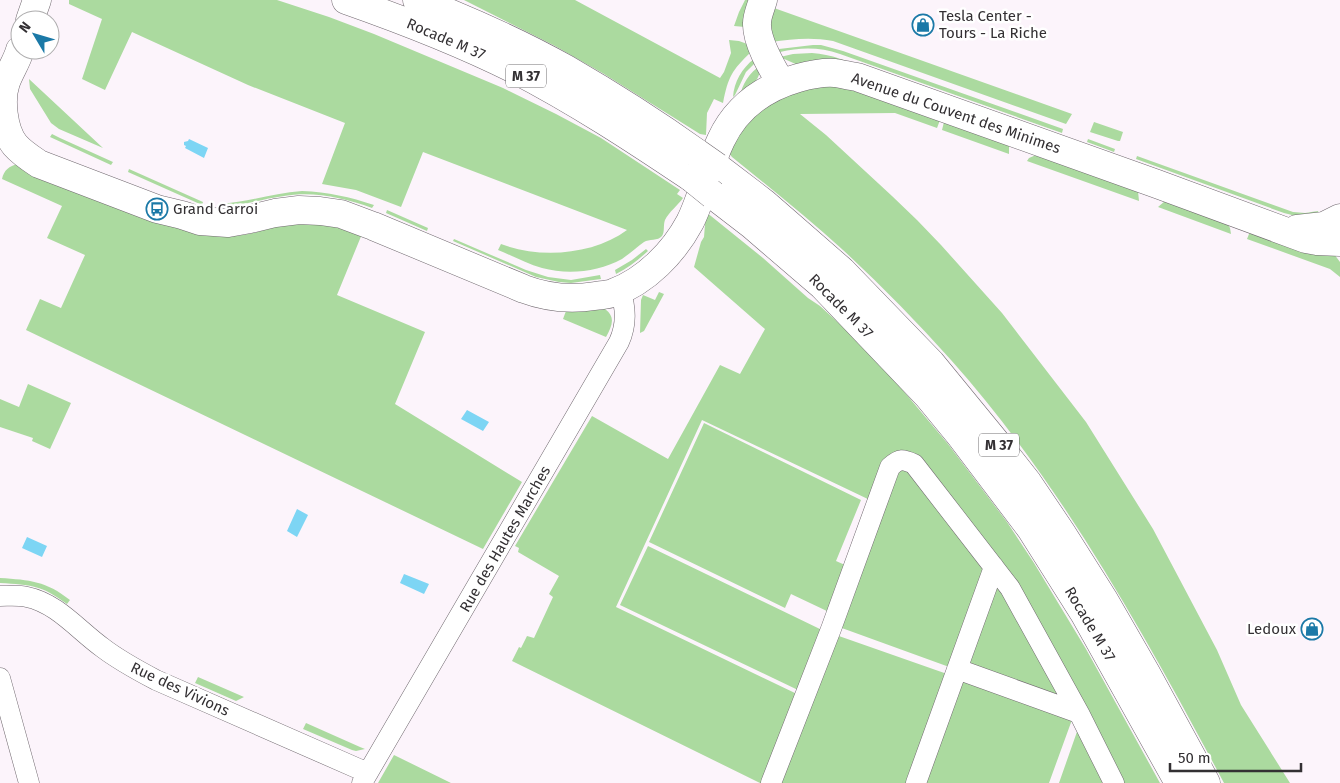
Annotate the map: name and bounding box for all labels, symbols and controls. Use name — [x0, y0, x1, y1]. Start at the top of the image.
place label: Tesla Center - Tours - La Riche — [939, 7, 1047, 42]
north arrow — [10, 10, 60, 60]
shop icon: Tesla Center - Tours - La Riche — [911, 13, 935, 37]
street label: Rocade M 37 — [404, 14, 488, 64]
text: N — [16, 18, 35, 36]
road number: M 37 — [506, 64, 546, 88]
street label: Avenue du Couvent des Minimes — [849, 69, 1063, 157]
bus stop icon: Grand Carroi — [145, 197, 169, 221]
place label: Grand Carroi — [173, 200, 258, 218]
street label: Rocade M 37 — [805, 270, 877, 342]
road number: M 37 — [979, 434, 1019, 456]
street label: Rue des Hautes Marches — [456, 463, 554, 615]
street label: Rocade M 37 — [1061, 584, 1119, 665]
shop icon: Ledoux — [1300, 617, 1324, 641]
place label: Ledoux — [1247, 620, 1297, 638]
street label: Rue des Vivions — [128, 658, 232, 720]
scale bar — [1170, 740, 1301, 772]
text: 50 m — [1178, 749, 1211, 767]

